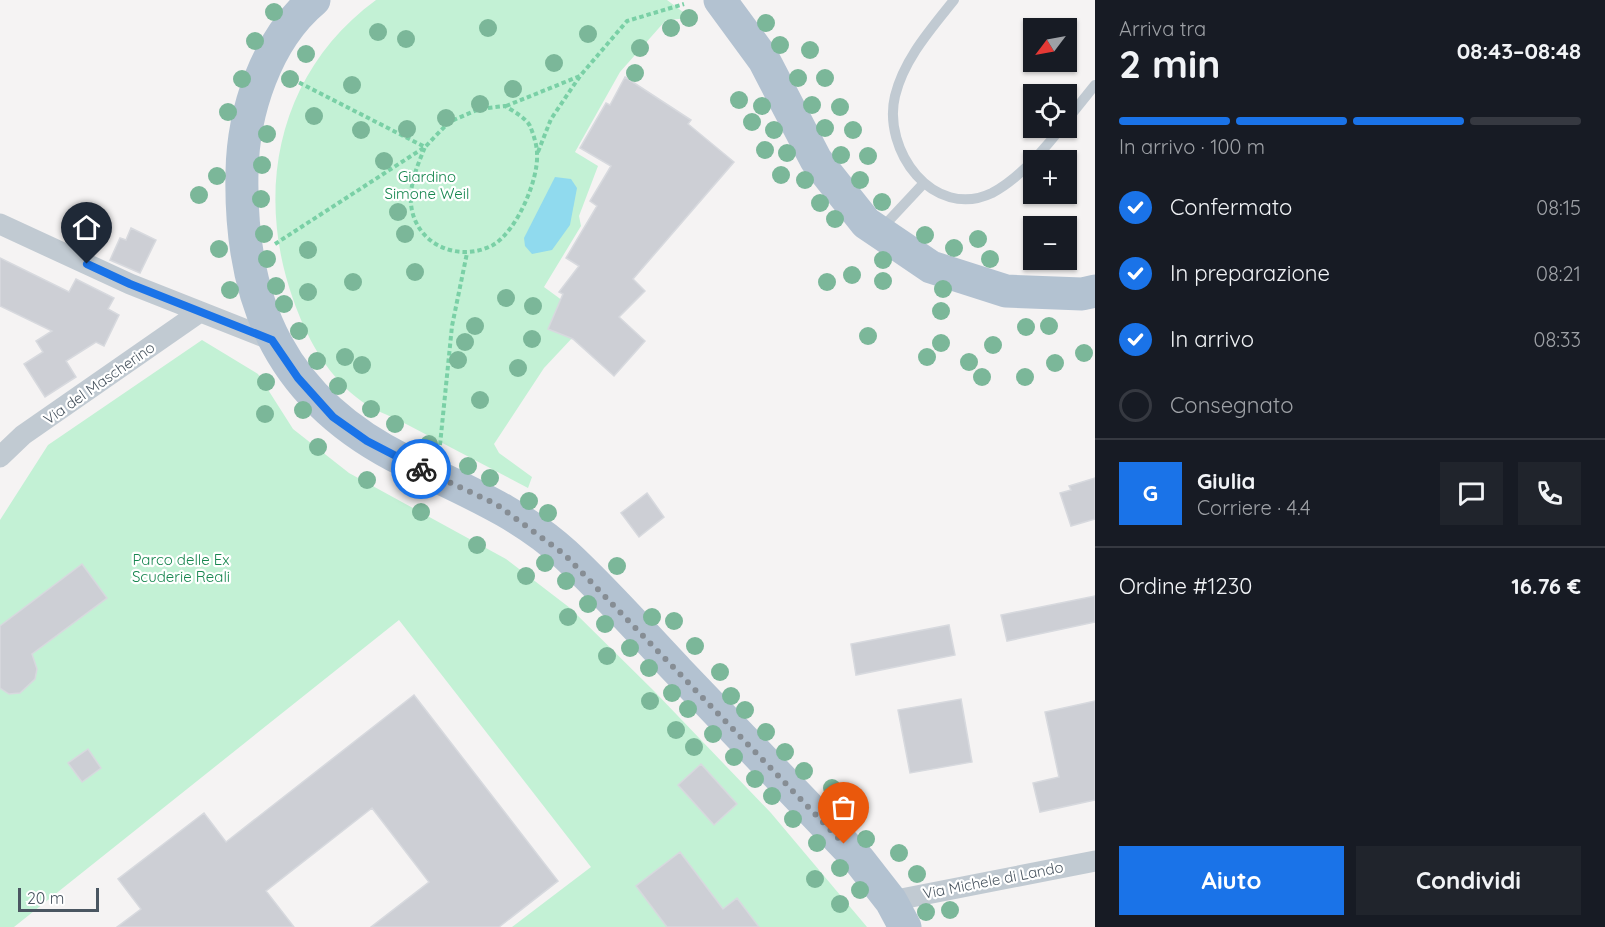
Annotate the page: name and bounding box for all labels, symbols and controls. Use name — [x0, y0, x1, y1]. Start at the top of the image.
text: Arriva tra — [1119, 16, 1206, 41]
north arrow — [1023, 18, 1077, 72]
map controls — [1023, 18, 1077, 270]
text: 08:43–08:48 — [1457, 37, 1581, 65]
text: 2 min — [1119, 39, 1221, 88]
button: locate — [1023, 84, 1077, 138]
text: In arrivo · 100 m — [1119, 134, 1265, 159]
button: + — [1023, 150, 1077, 204]
park label: Giardino Simone Weil — [384, 167, 470, 203]
icon: check — [1119, 191, 1152, 224]
text: Confermato — [1170, 193, 1292, 221]
text: 08:15 — [1536, 195, 1581, 220]
pin — [61, 202, 112, 264]
icon: home — [70, 211, 103, 244]
button: − — [1023, 216, 1077, 270]
icon: check — [1119, 257, 1152, 290]
text: In preparazione — [1170, 259, 1330, 287]
text: 08:21 — [1536, 261, 1581, 286]
icon: check — [1119, 323, 1152, 356]
text: In arrivo — [1170, 325, 1254, 353]
text: 08:33 — [1534, 327, 1581, 352]
street label: Via del Mascherino — [40, 338, 158, 428]
text: Consegnato — [1170, 391, 1293, 419]
courier — [391, 439, 451, 499]
icon: bike — [405, 453, 438, 486]
button: chat — [1440, 462, 1503, 525]
button: phone — [1518, 462, 1581, 525]
text: Giulia — [1197, 467, 1255, 495]
text: G — [1143, 479, 1158, 507]
text: Corriere · 4.4 — [1197, 495, 1311, 520]
park label: Parco delle Ex Scuderie Reali — [132, 550, 230, 586]
text: Ordine #1230 — [1119, 572, 1252, 600]
text: 16.76 € — [1511, 572, 1581, 600]
pin — [818, 782, 869, 844]
icon: bag — [827, 791, 860, 824]
button: Aiuto — [1119, 846, 1344, 915]
button: Condividi — [1356, 846, 1581, 915]
street label: Via Michele di Lando — [921, 857, 1065, 903]
scale bar — [18, 885, 99, 912]
text: 20 m — [27, 888, 64, 908]

